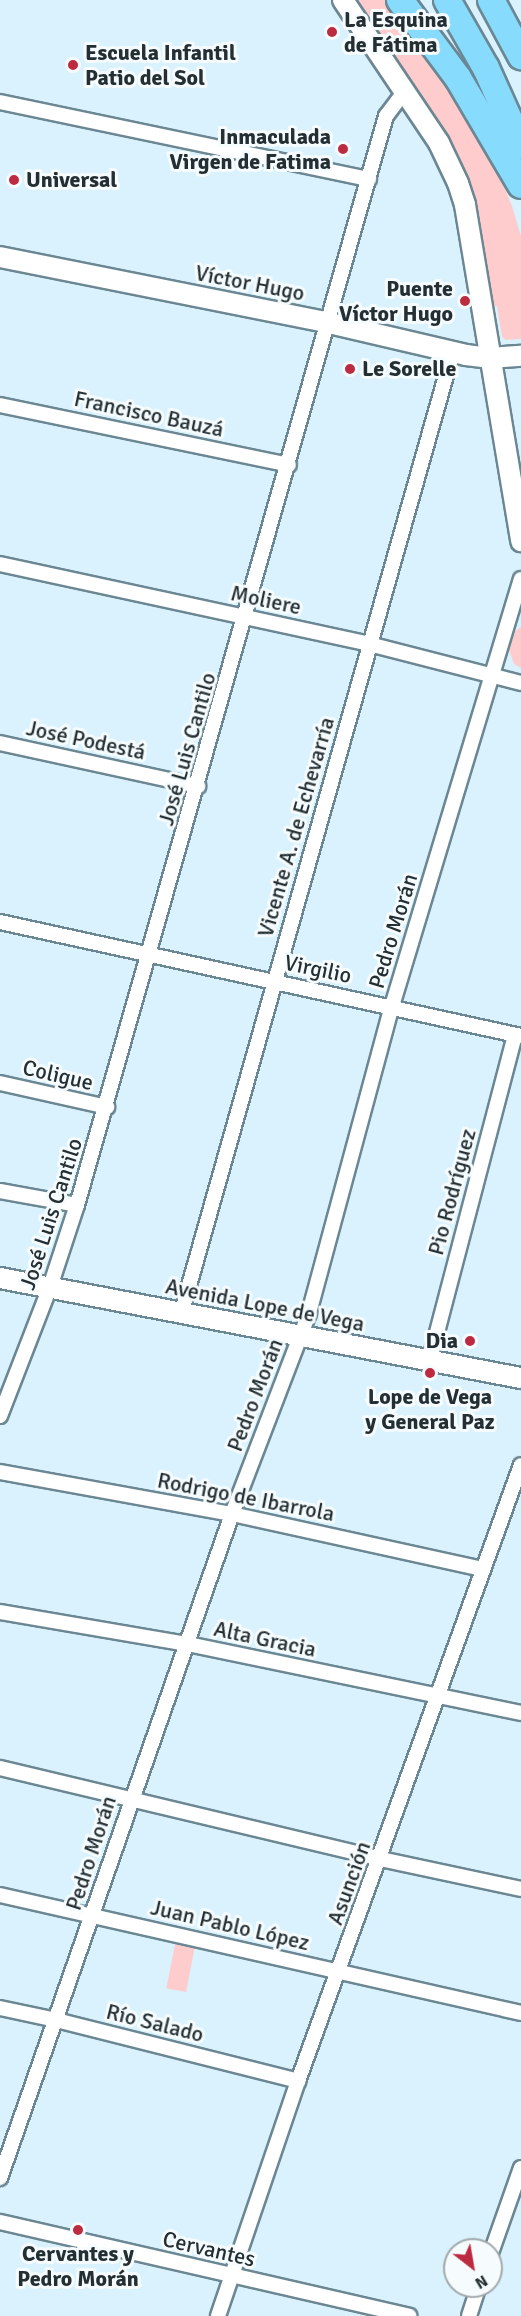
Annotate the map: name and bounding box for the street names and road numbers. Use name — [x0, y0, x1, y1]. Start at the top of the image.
street label: Víctor Hugo — [193, 259, 307, 307]
street label: Francisco Bauzá — [72, 385, 226, 443]
street label: Moliere — [228, 580, 304, 620]
street label: José Luis Cantilo — [153, 669, 221, 829]
street label: José Podestá — [24, 714, 148, 766]
street label: Vicente A. de Echevarría — [252, 714, 340, 940]
street label: Pedro Morán — [363, 870, 423, 992]
street label: Virgilio — [282, 949, 354, 989]
street label: Coligue — [20, 1054, 96, 1096]
street label: Pio Rodríguez — [422, 1126, 482, 1258]
street label: José Luis Cantilo — [14, 1135, 88, 1293]
street label: Avenida Lope de Vega — [163, 1273, 367, 1337]
street label: Pedro Morán — [221, 1335, 289, 1455]
street label: Rodrigo de Ibarrola — [155, 1467, 337, 1527]
street label: Alta Gracia — [211, 1615, 319, 1663]
street label: Pedro Morán — [60, 1792, 122, 1914]
street label: Asunción — [322, 1838, 376, 1928]
street label: Juan Pablo López — [148, 1894, 312, 1956]
street label: Río Salado — [104, 1998, 206, 2048]
street label: Cervantes — [160, 2226, 258, 2272]

